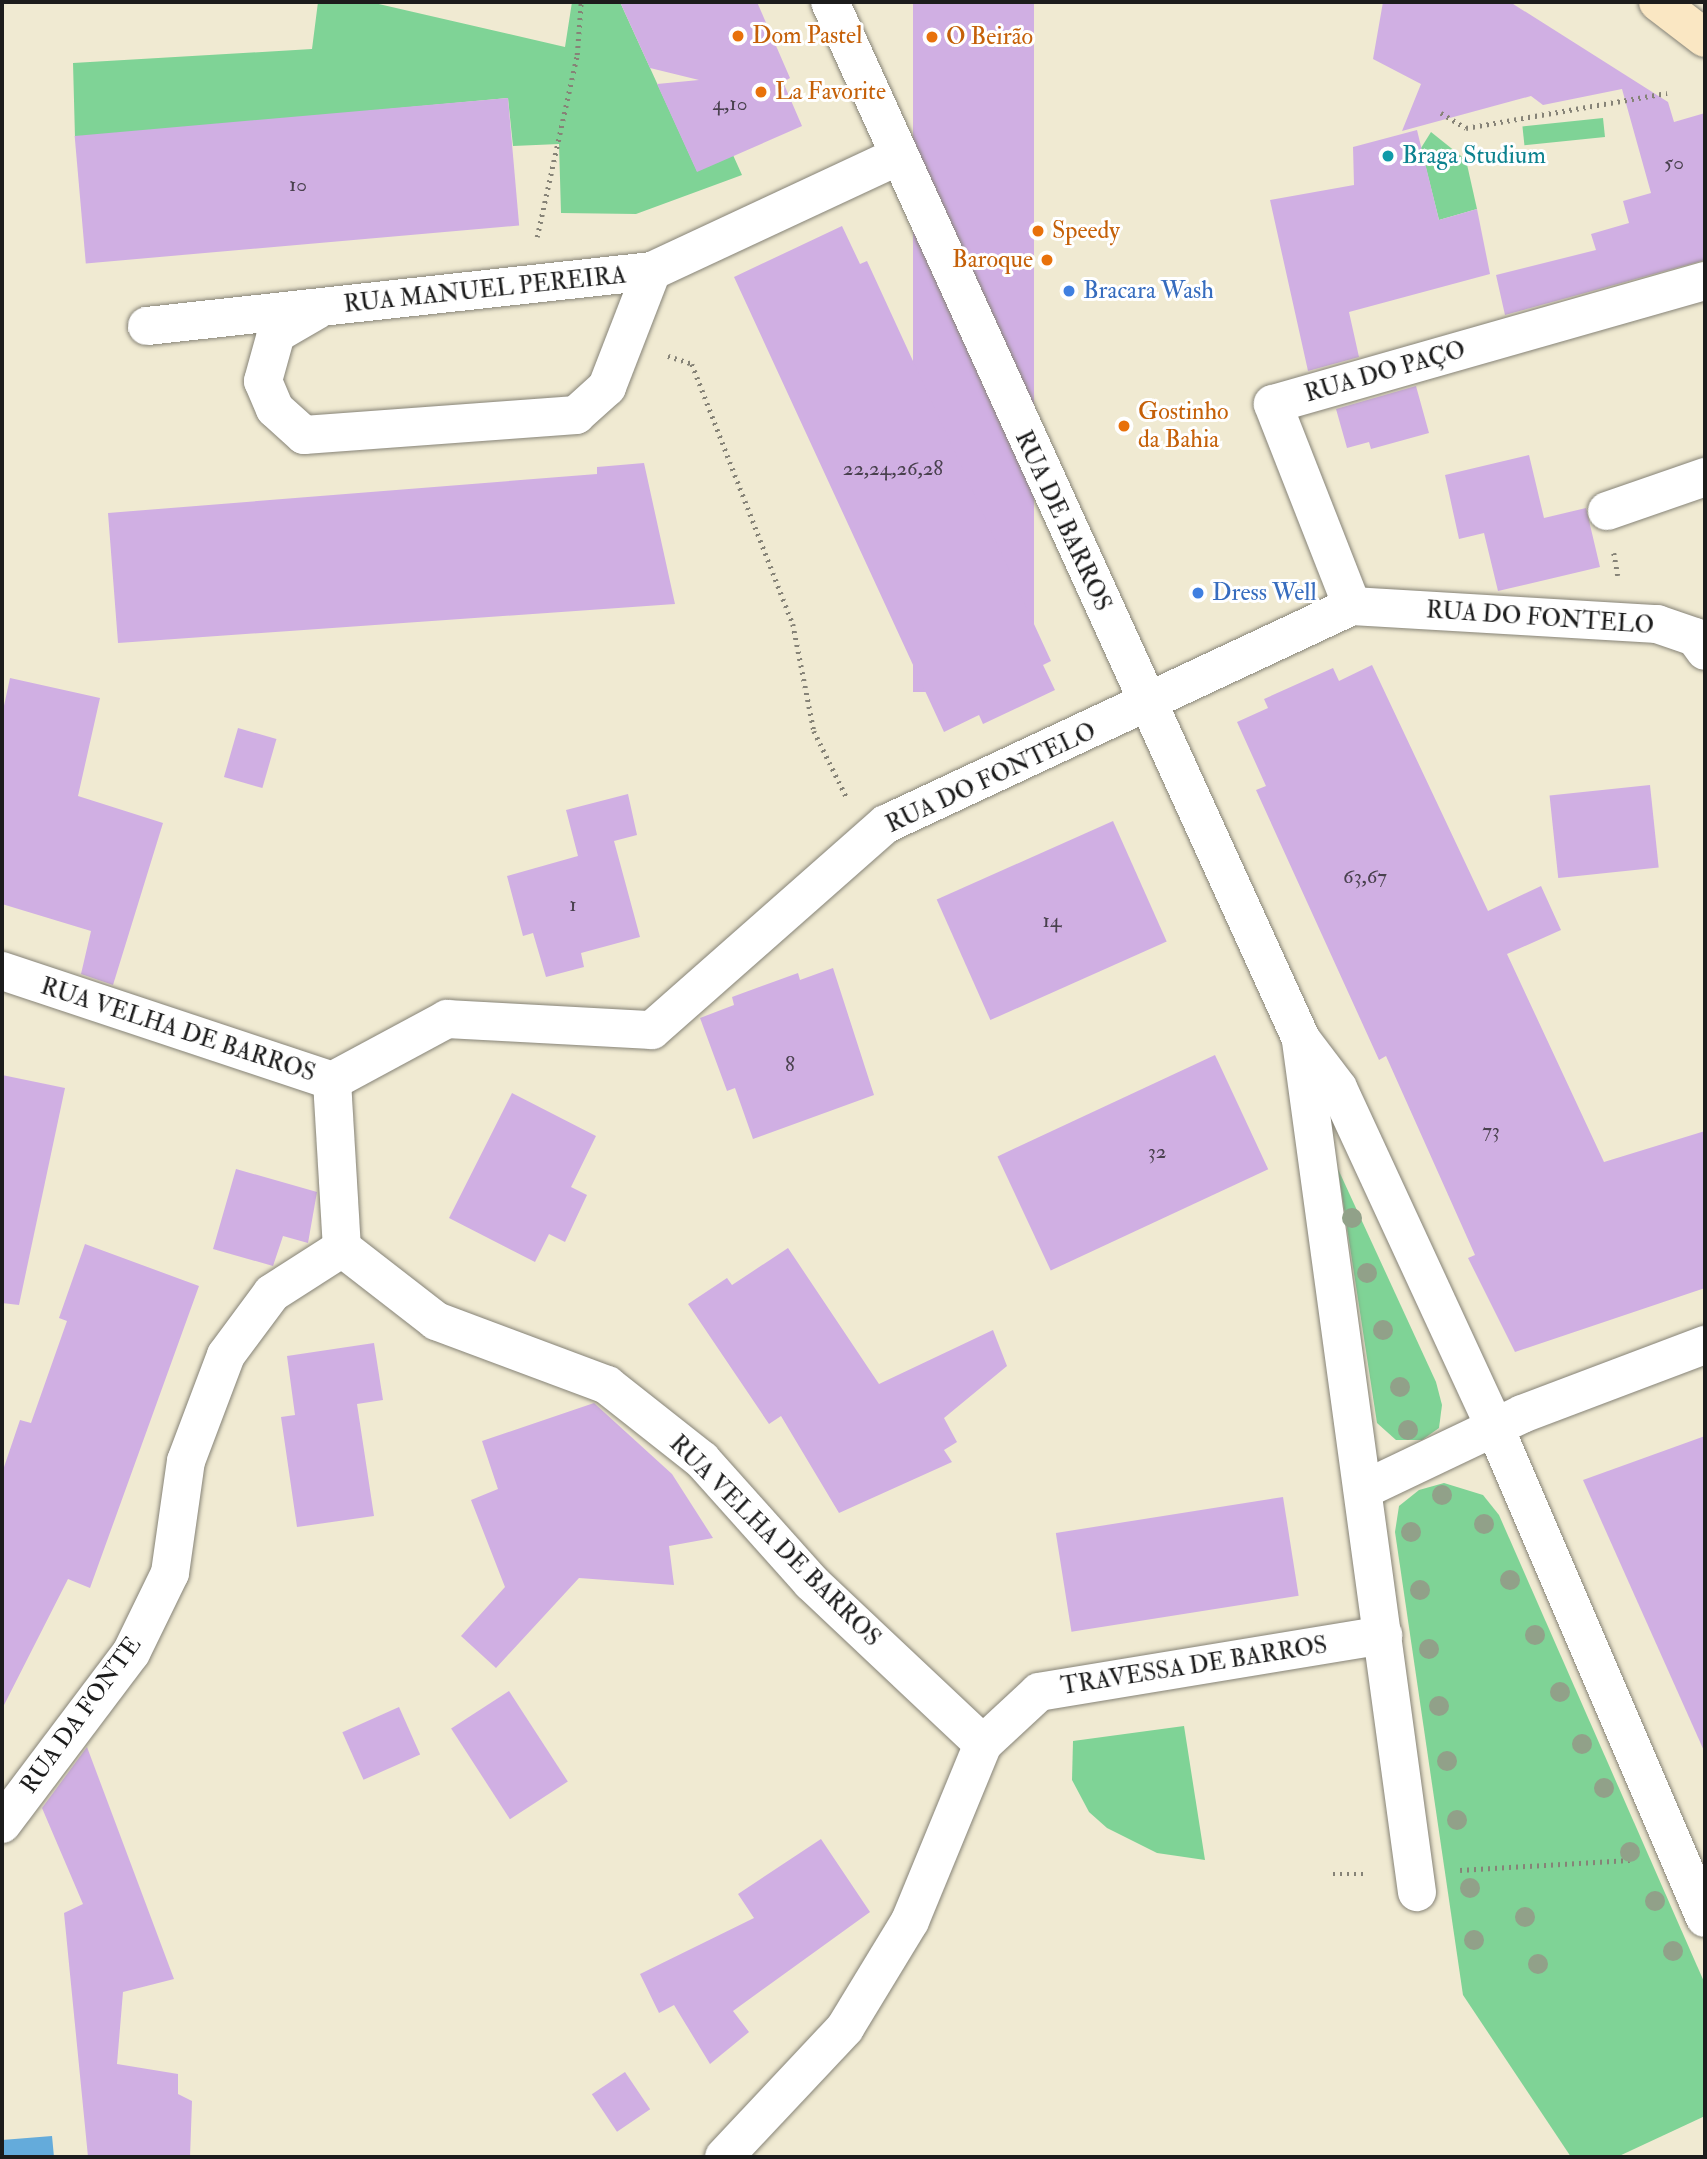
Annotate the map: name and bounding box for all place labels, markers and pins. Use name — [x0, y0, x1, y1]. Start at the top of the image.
place label: Dom Pastel — [752, 22, 862, 50]
place label: O Beirão — [946, 23, 1033, 51]
marker: Dom Pastel — [730, 28, 746, 44]
marker: O Beirão — [924, 29, 940, 45]
place label: La Favorite — [775, 78, 886, 106]
marker: La Favorite — [753, 84, 769, 100]
place label: Braga Studium — [1402, 142, 1546, 170]
marker: Braga Studium — [1380, 148, 1396, 164]
place label: Speedy — [1052, 217, 1120, 245]
marker: Speedy — [1030, 223, 1046, 239]
place label: Baroque — [952, 246, 1033, 274]
marker: Baroque — [1039, 252, 1055, 268]
place label: Bracara Wash — [1083, 277, 1214, 305]
marker: Bracara Wash — [1061, 283, 1077, 299]
place label: Gostinho da Bahia — [1138, 398, 1229, 454]
marker: Gostinho da Bahia — [1116, 418, 1132, 434]
place label: Dress Well — [1212, 579, 1317, 607]
marker: Dress Well — [1190, 585, 1206, 601]

